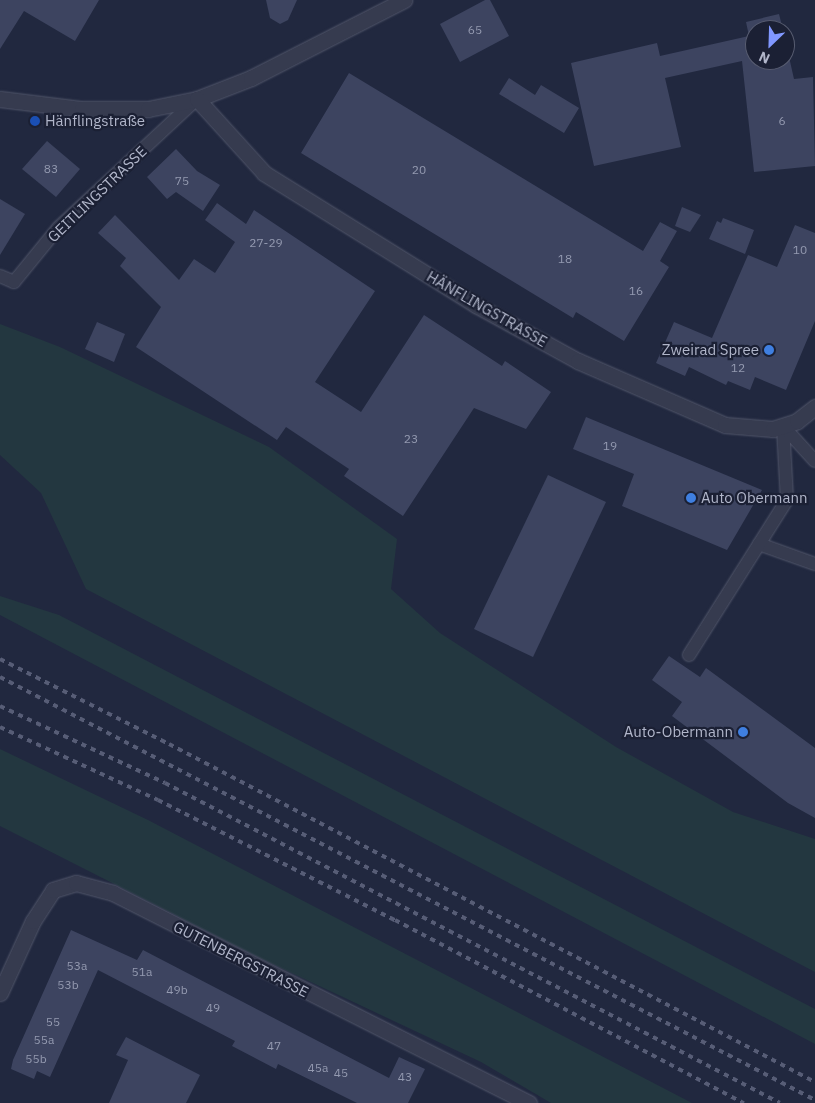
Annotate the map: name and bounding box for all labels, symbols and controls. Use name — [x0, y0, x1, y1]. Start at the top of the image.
north arrow — [745, 20, 795, 70]
house number: 65 — [468, 23, 482, 37]
text: N — [756, 48, 773, 68]
place label: Hänflingstraße — [45, 112, 145, 130]
house number: 6 — [778, 114, 786, 128]
marker: Hänflingstraße — [29, 115, 41, 127]
street label: GEITLINGSTRASSE — [44, 142, 150, 246]
house number: 83 — [44, 162, 58, 176]
house number: 20 — [412, 163, 426, 177]
house number: 75 — [175, 174, 189, 188]
house number: 27-29 — [249, 236, 283, 250]
house number: 10 — [793, 243, 807, 257]
house number: 18 — [558, 252, 572, 266]
street label: HÄNFLINGSTRASSE — [424, 267, 550, 351]
house number: 16 — [629, 284, 643, 298]
place label: Zweirad Spree — [662, 341, 759, 359]
marker: Zweirad Spree — [763, 344, 775, 356]
house number: 12 — [731, 361, 745, 375]
house number: 23 — [404, 432, 418, 446]
house number: 19 — [603, 439, 617, 453]
place label: Auto Obermann — [701, 489, 807, 507]
marker: Auto Obermann — [685, 492, 697, 504]
place label: Auto-Obermann — [624, 723, 733, 741]
marker: Auto-Obermann — [737, 726, 749, 738]
street label: GUTENBERGSTRASSE — [170, 917, 312, 1001]
house number: 53a — [67, 959, 87, 973]
house number: 51a — [132, 965, 152, 979]
house number: 53b — [57, 978, 79, 992]
house number: 49b — [166, 983, 188, 997]
house number: 49 — [206, 1001, 220, 1015]
house number: 55 — [46, 1015, 60, 1029]
house number: 55a — [34, 1033, 54, 1047]
house number: 47 — [267, 1039, 281, 1053]
house number: 55b — [25, 1052, 47, 1066]
house number: 45a — [308, 1061, 328, 1075]
house number: 45 — [334, 1066, 348, 1080]
house number: 43 — [398, 1070, 412, 1084]

